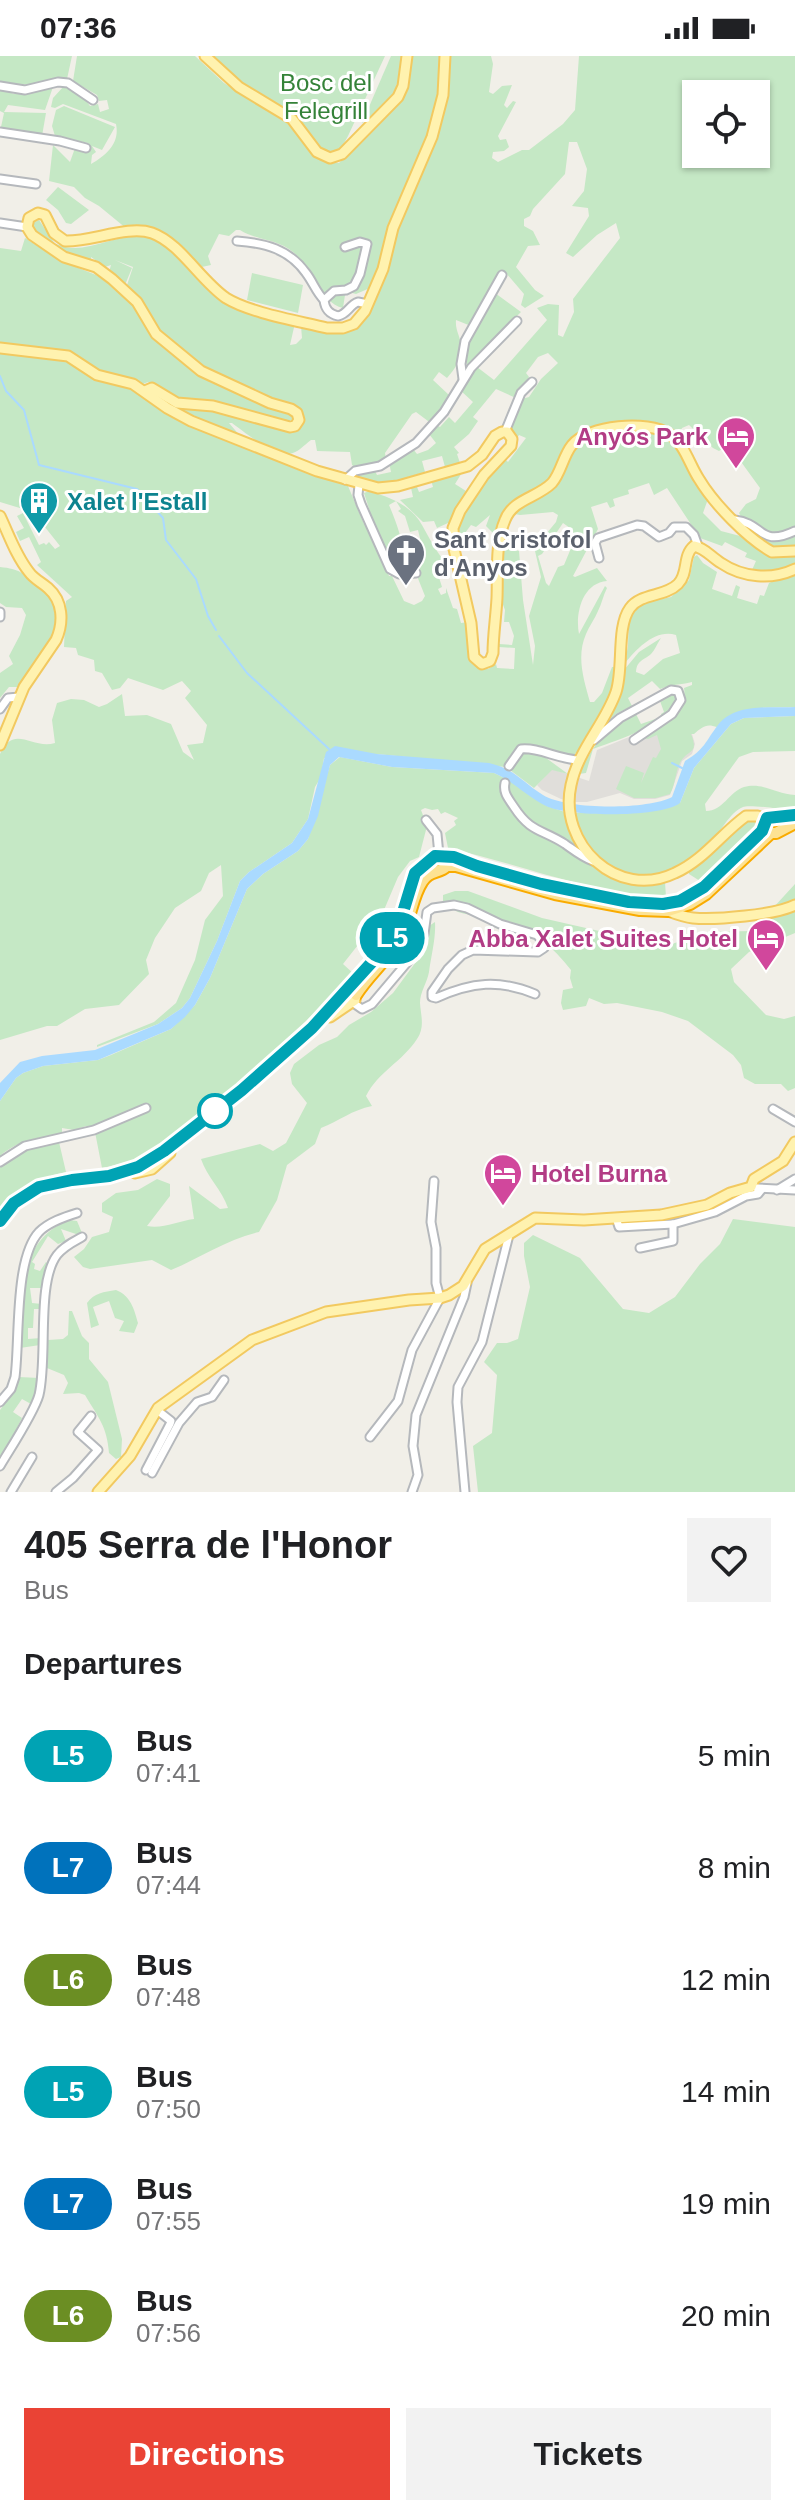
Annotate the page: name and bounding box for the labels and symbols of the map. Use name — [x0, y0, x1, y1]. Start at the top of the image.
park label: Bosc del Felegrill — [280, 69, 372, 124]
hotel icon: Anyós Park — [715, 415, 757, 470]
place label: Anyós Park — [576, 423, 709, 450]
building icon: Xalet l'Estall — [18, 480, 60, 535]
place label: Xalet l'Estall — [67, 488, 207, 515]
place label: Sant Cristofol d'Anyos — [434, 526, 591, 581]
church icon: Sant Cristofol d'Anyos — [385, 532, 427, 587]
line badge: L5 — [356, 912, 428, 964]
hotel icon: Abba Xalet Suites Hotel — [745, 917, 787, 972]
place label: Abba Xalet Suites Hotel — [469, 925, 738, 952]
unlabelled marker — [198, 1094, 232, 1128]
hotel icon: Hotel Burna — [482, 1152, 524, 1207]
place label: Hotel Burna — [531, 1160, 668, 1187]

